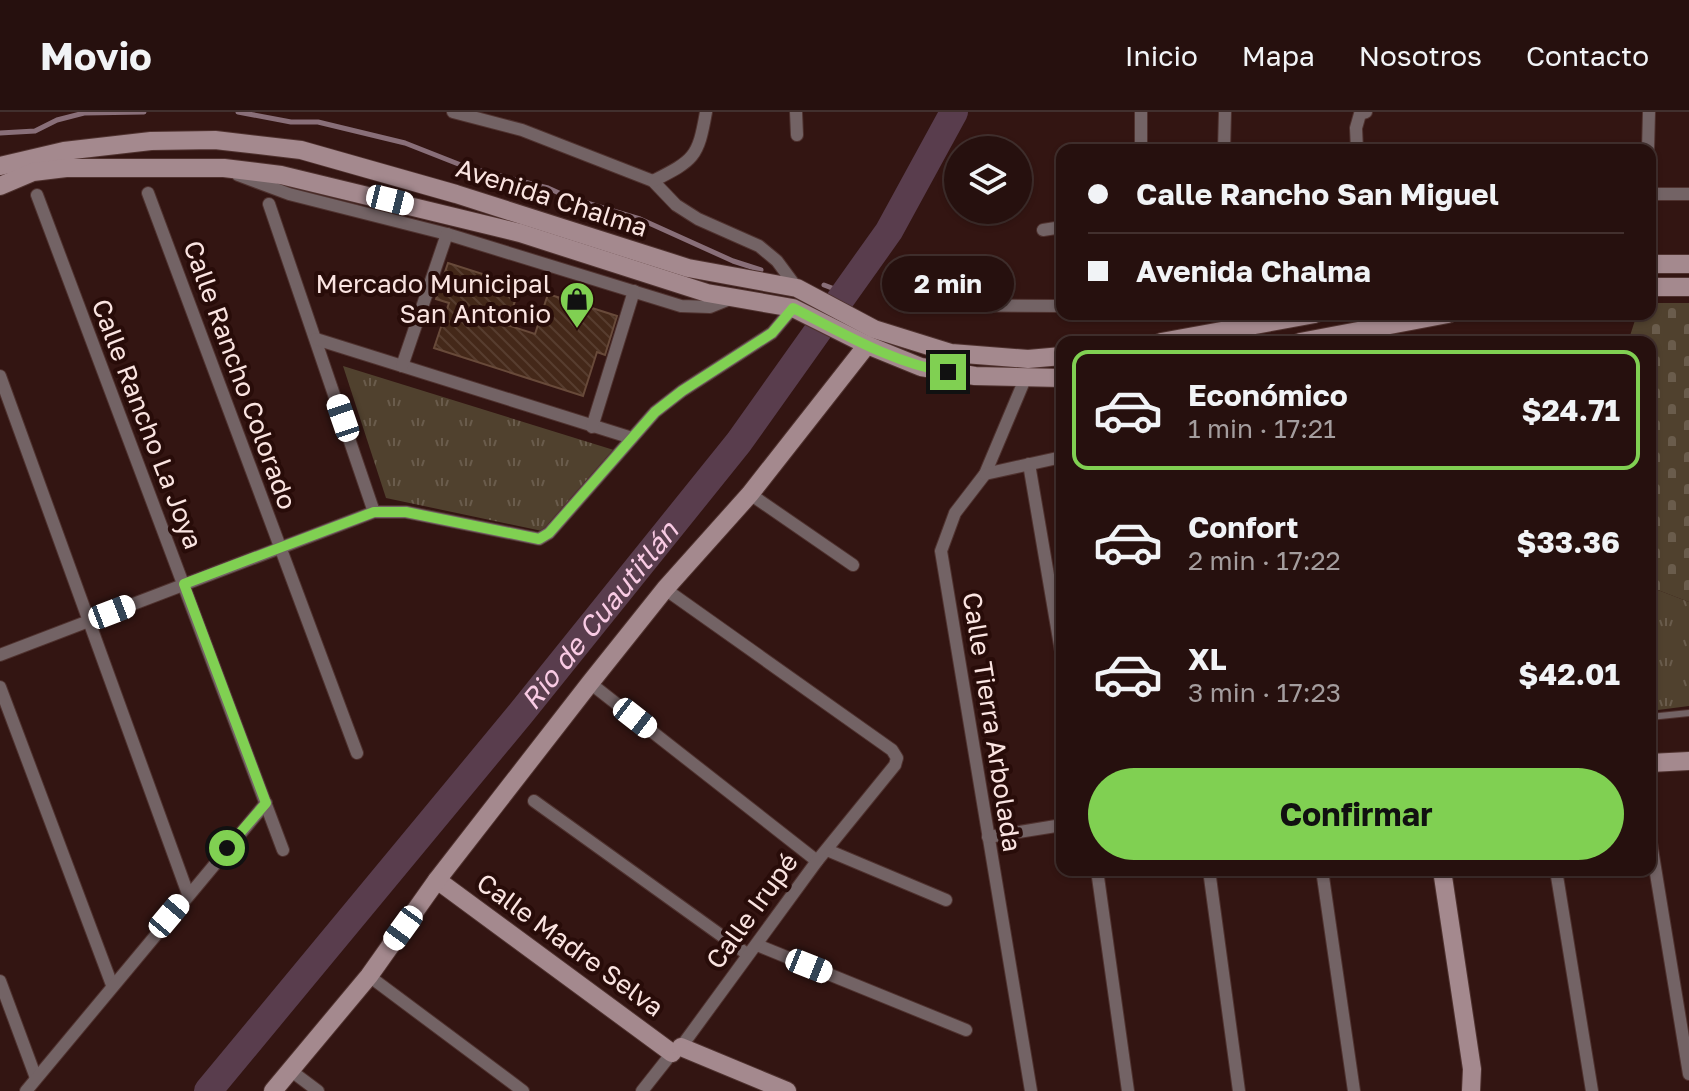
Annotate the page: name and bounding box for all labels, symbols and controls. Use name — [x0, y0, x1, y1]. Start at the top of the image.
text: Movio — [40, 33, 152, 78]
text: Inicio — [1125, 39, 1198, 72]
text: Mapa — [1242, 39, 1315, 72]
text: Nosotros — [1359, 39, 1482, 72]
text: Contacto — [1526, 39, 1649, 72]
map controls — [944, 136, 1032, 224]
button: layers — [944, 136, 1032, 224]
street label: Avenida Chalma — [452, 152, 652, 243]
text: Calle Rancho San Miguel — [1136, 176, 1499, 212]
car — [364, 183, 416, 217]
street label: Calle Rancho Colorado — [177, 236, 304, 513]
text: Avenida Chalma — [1136, 253, 1371, 289]
callout: 2 min — [882, 256, 1014, 312]
place label: Mercado Municipal San Antonio — [316, 268, 551, 329]
text: 2 min — [914, 268, 982, 299]
shop icon: Mercado Municipal San Antonio — [558, 280, 596, 330]
street label: Calle Rancho La Joya — [86, 295, 209, 553]
route end — [930, 354, 966, 390]
icon: car — [1092, 374, 1164, 446]
text: Económico — [1188, 377, 1348, 413]
car — [324, 391, 362, 445]
text: $24.71 — [1521, 392, 1620, 428]
text: 1 min · 17:21 — [1188, 413, 1336, 444]
icon: car — [1092, 506, 1164, 578]
text: Confort — [1188, 509, 1299, 545]
water label: Rio de Cuautitlán — [514, 513, 686, 716]
text: $33.36 — [1516, 524, 1620, 560]
text: 2 min · 17:22 — [1188, 545, 1341, 576]
street label: Calle Tierra Arbolada — [957, 590, 1028, 854]
car — [85, 592, 139, 632]
icon: car — [1092, 638, 1164, 710]
text: XL — [1188, 641, 1227, 677]
text: $42.01 — [1518, 656, 1620, 692]
text: 3 min · 17:23 — [1188, 677, 1341, 708]
car — [609, 694, 661, 742]
button: Confirmar — [1088, 768, 1624, 860]
route start — [209, 830, 245, 866]
street label: Calle Irupé — [699, 847, 804, 975]
street label: Calle Madre Selva — [471, 867, 670, 1023]
car — [144, 890, 194, 942]
car — [379, 902, 427, 954]
car — [782, 946, 836, 986]

